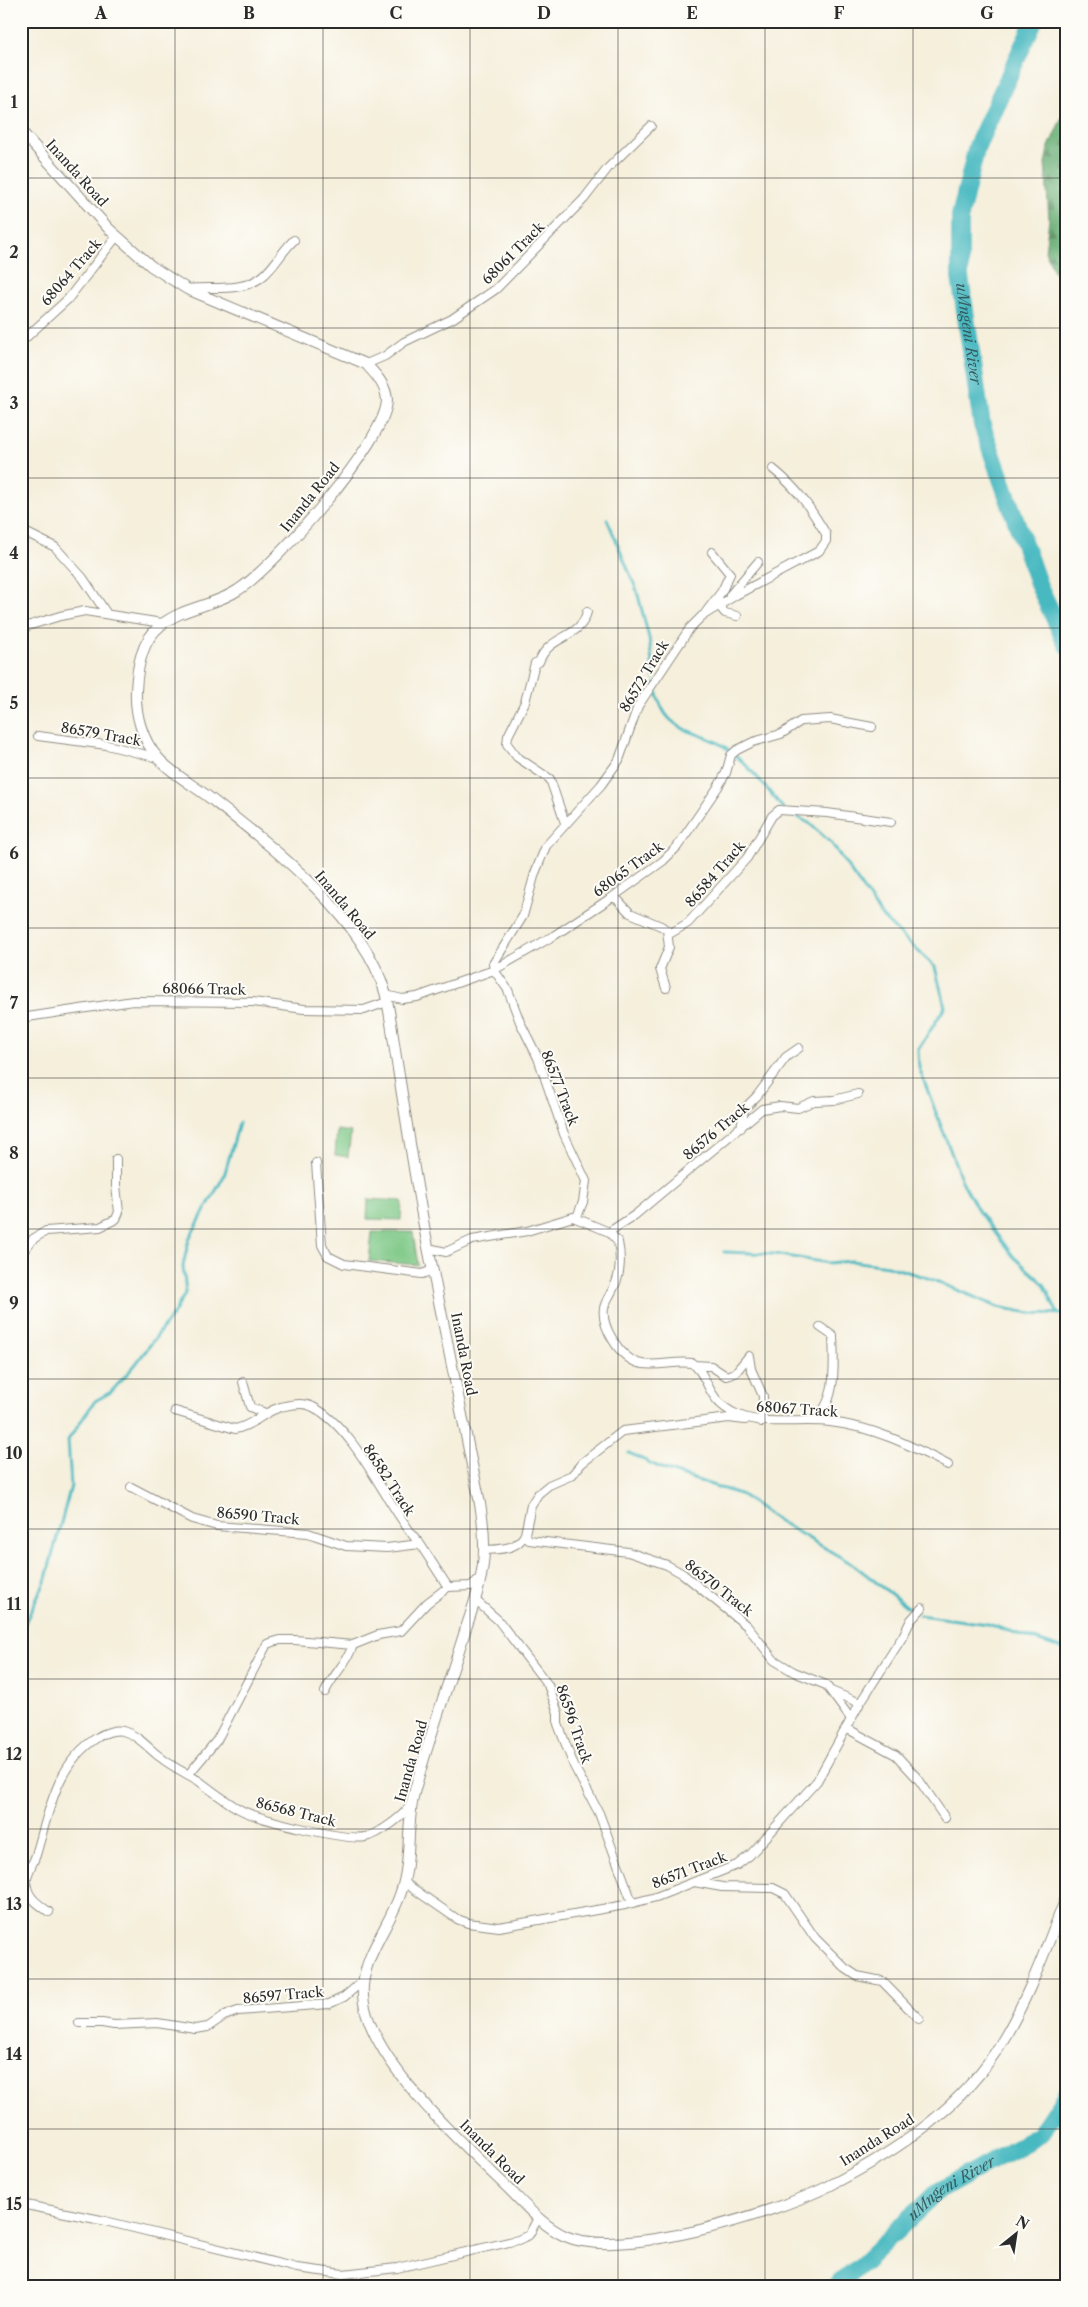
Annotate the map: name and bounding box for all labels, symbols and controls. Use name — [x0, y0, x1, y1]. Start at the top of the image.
text: A — [94, 3, 108, 23]
text: B — [243, 3, 255, 23]
text: C — [390, 3, 402, 23]
text: D — [537, 3, 551, 23]
text: E — [686, 3, 698, 23]
text: F — [834, 3, 845, 23]
text: G — [980, 3, 994, 23]
text: 1 — [10, 92, 18, 112]
street label: Inanda Road — [42, 136, 112, 211]
street label: 68061 Track — [478, 217, 549, 288]
street label: 68064 Track — [37, 234, 106, 309]
text: 2 — [9, 242, 19, 262]
water label: uMngeni River — [952, 282, 986, 387]
text: 3 — [9, 393, 19, 413]
street label: Inanda Road — [276, 458, 344, 535]
text: 4 — [9, 543, 19, 563]
street label: 86572 Track — [616, 636, 673, 715]
text: 5 — [10, 693, 19, 713]
street label: 86579 Track — [60, 718, 143, 750]
street label: 86584 Track — [681, 836, 749, 911]
street label: 68065 Track — [589, 837, 668, 901]
text: 6 — [9, 843, 19, 863]
street label: Inanda Road — [311, 867, 379, 943]
street label: 68066 Track — [162, 979, 247, 999]
text: 7 — [10, 993, 19, 1013]
street label: 86577 Track — [537, 1048, 583, 1129]
street label: 86576 Track — [679, 1098, 753, 1164]
text: 8 — [9, 1143, 19, 1163]
text: 9 — [9, 1293, 19, 1313]
street label: Inanda Road — [447, 1311, 481, 1398]
street label: 68067 Track — [755, 1397, 839, 1421]
street label: 86582 Track — [359, 1441, 419, 1520]
text: 10 — [5, 1443, 23, 1463]
street label: 86590 Track — [216, 1503, 301, 1529]
street label: 86570 Track — [681, 1556, 757, 1621]
text: 11 — [7, 1594, 22, 1614]
street label: 86596 Track — [552, 1682, 596, 1767]
street label: Inanda Road — [391, 1718, 431, 1804]
text: 12 — [6, 1744, 22, 1764]
street label: 86568 Track — [254, 1793, 339, 1831]
street label: 86571 Track — [649, 1847, 730, 1892]
text: 13 — [6, 1894, 22, 1914]
street label: 86597 Track — [242, 1982, 325, 2007]
text: 14 — [6, 2044, 22, 2064]
street label: Inanda Road — [836, 2110, 918, 2170]
street label: Inanda Road — [456, 2116, 528, 2188]
water label: uMngeni River — [903, 2151, 999, 2224]
text: 15 — [6, 2194, 22, 2214]
north arrow — [990, 2210, 1040, 2260]
text: N — [1013, 2212, 1032, 2234]

